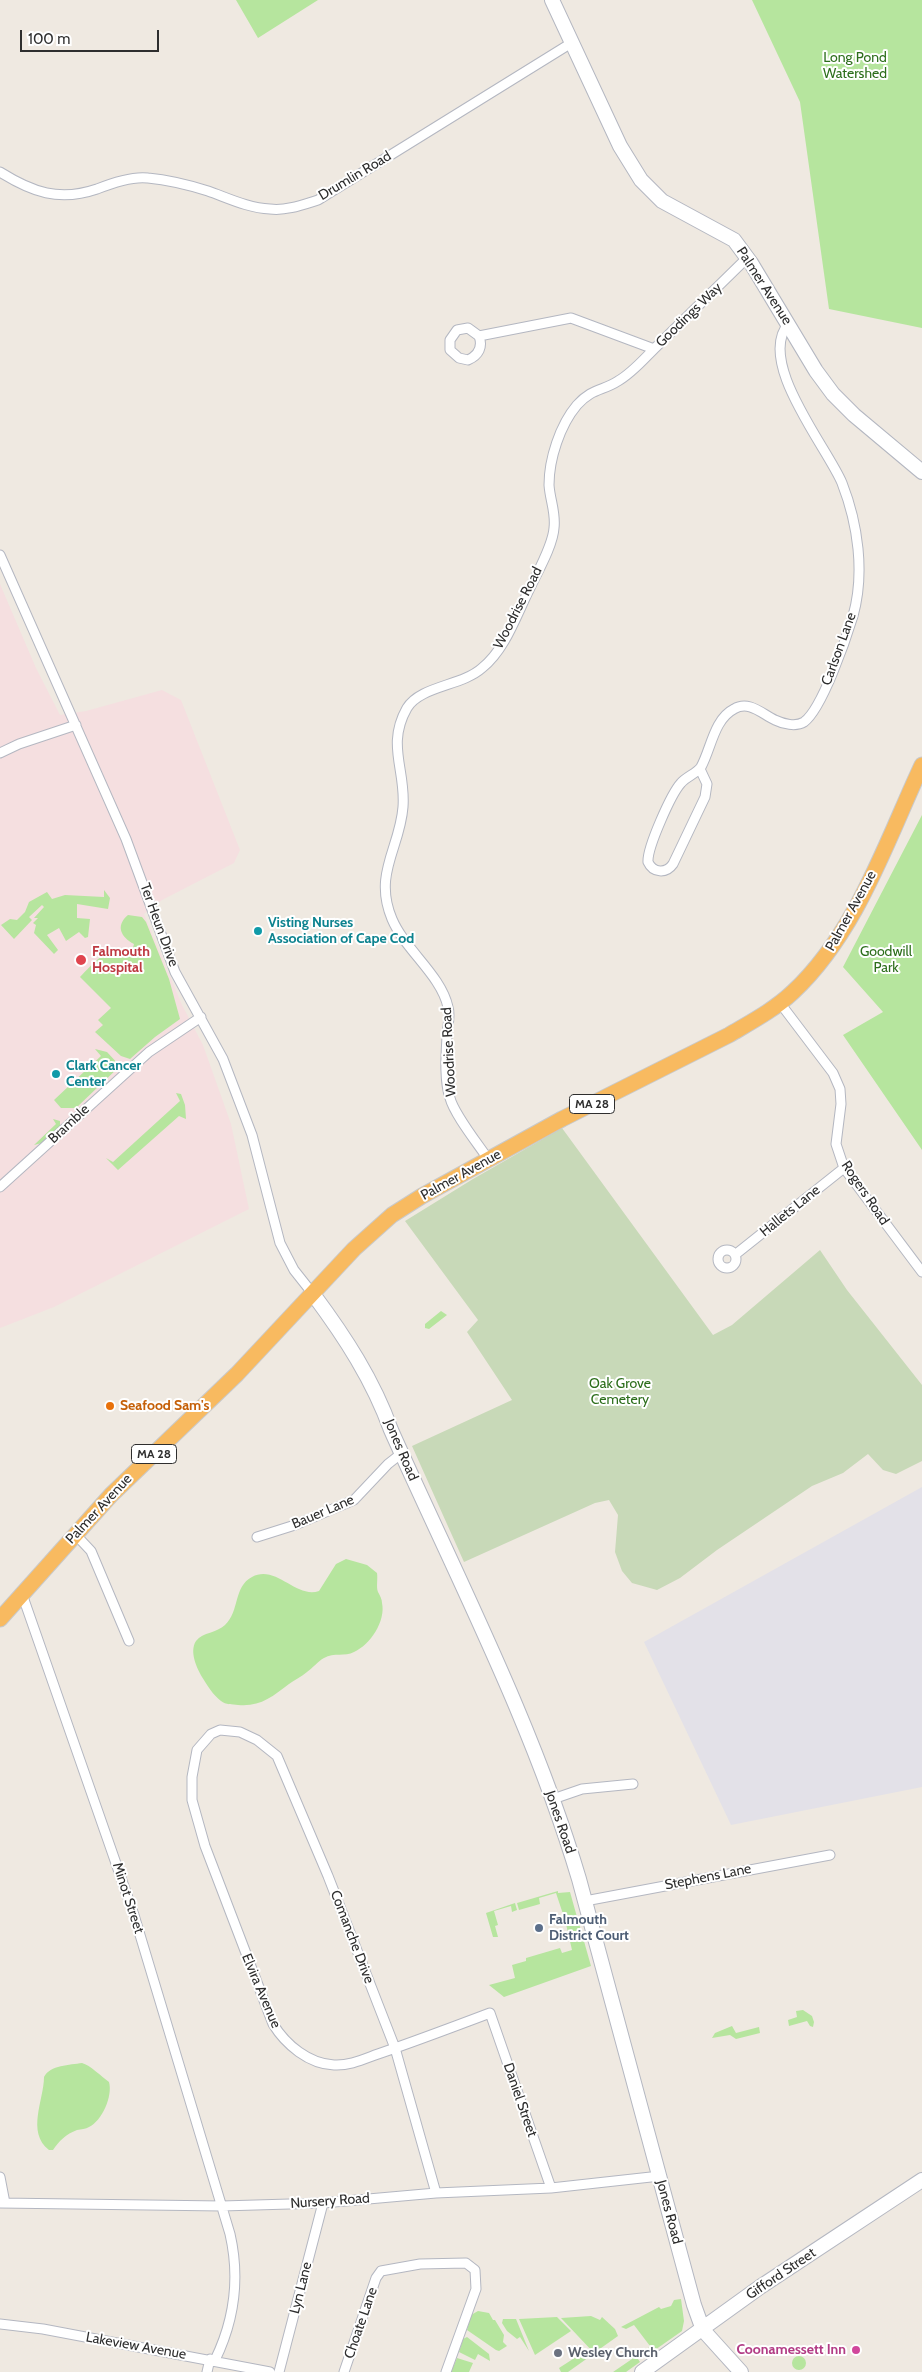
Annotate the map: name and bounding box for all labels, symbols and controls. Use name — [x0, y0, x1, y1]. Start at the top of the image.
scale bar — [22, 20, 161, 52]
text: 100 m — [28, 30, 70, 48]
park label: Long Pond Watershed — [823, 50, 887, 82]
street label: Drumlin Road — [316, 148, 394, 204]
street label: Palmer Avenue — [733, 244, 795, 328]
street label: Goodings Way — [652, 279, 726, 351]
street label: Woodrise Road — [490, 564, 546, 652]
street label: Carlson Lane — [818, 610, 860, 688]
street label: Palmer Avenue — [822, 868, 880, 954]
street label: Ter Heun Drive — [136, 881, 182, 969]
place label: Visting Nurses Association of Cape Cod — [268, 915, 414, 948]
marker: Visting Nurses Association of Cape Cod — [252, 925, 264, 937]
place label: Falmouth Hospital — [92, 944, 150, 976]
park label: Goodwill Park — [860, 944, 912, 976]
marker: Falmouth Hospital — [74, 953, 88, 967]
street label: Woodrise Road — [438, 1007, 460, 1097]
place label: Clark Cancer Center — [66, 1058, 141, 1090]
marker: Clark Cancer Center — [50, 1068, 62, 1080]
road number: MA 28 — [570, 1094, 614, 1114]
street label: Bramble — [45, 1101, 93, 1147]
street label: Palmer Avenue — [418, 1146, 504, 1204]
street label: Rogers Road — [837, 1158, 893, 1228]
street label: Hallets Lane — [757, 1182, 823, 1240]
park label: Oak Grove Cemetery — [589, 1376, 651, 1408]
place label: Seafood Sam's — [120, 1398, 209, 1414]
marker: Seafood Sam's — [104, 1400, 116, 1412]
street label: Jones Road — [380, 1417, 422, 1483]
road number: MA 28 — [132, 1445, 176, 1464]
street label: Palmer Avenue — [62, 1471, 136, 1547]
street label: Bauer Lane — [289, 1491, 357, 1533]
street label: Jones Road — [541, 1788, 579, 1856]
street label: Minot Street — [109, 1860, 147, 1936]
street label: Stephens Lane — [663, 1860, 753, 1894]
street label: Comanche Drive — [326, 1888, 378, 1986]
place label: Falmouth District Court — [549, 1912, 629, 1944]
marker: Falmouth District Court — [533, 1922, 545, 1934]
street label: Elvira Avenue — [238, 1951, 284, 2031]
street label: Daniel Street — [499, 2061, 541, 2139]
street label: Jones Road — [652, 2178, 686, 2246]
street label: Nursery Road — [290, 2190, 370, 2212]
street label: Gifford Street — [743, 2245, 819, 2303]
street label: Lyn Lane — [286, 2260, 316, 2316]
street label: Choate Lane — [341, 2285, 381, 2361]
street label: Lakeview Avenue — [85, 2329, 187, 2363]
place label: Coonamessett Inn — [736, 2342, 846, 2358]
marker: Coonamessett Inn — [850, 2344, 862, 2356]
place label: Wesley Church — [568, 2345, 658, 2361]
marker: Wesley Church — [552, 2347, 564, 2359]

